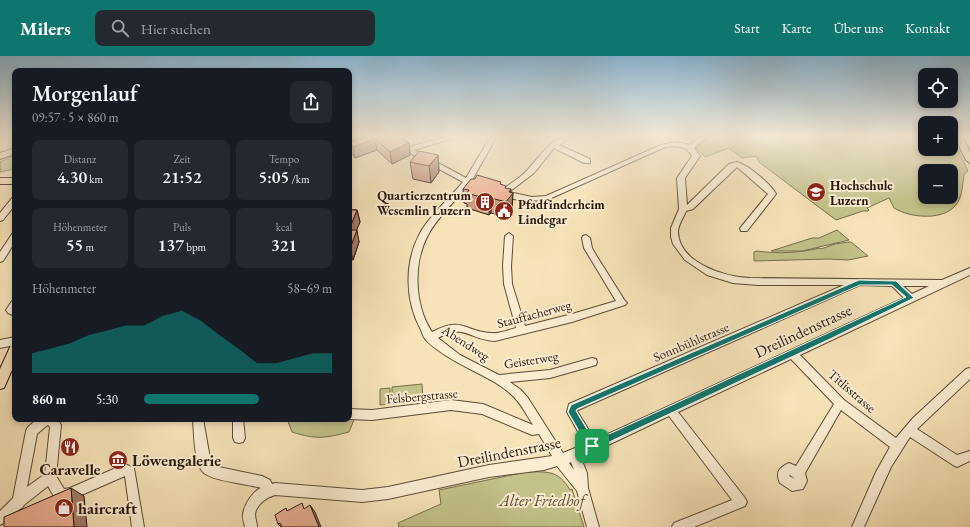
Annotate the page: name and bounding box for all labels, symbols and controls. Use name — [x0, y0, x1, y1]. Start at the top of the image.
search box — [95, 10, 375, 46]
text: Milers — [20, 16, 71, 41]
icon: search — [109, 17, 131, 39]
text: Hier suchen — [141, 19, 211, 38]
text: Start — [734, 19, 760, 37]
text: Karte — [782, 19, 811, 37]
text: Über uns — [833, 19, 883, 37]
text: Kontakt — [905, 19, 950, 37]
map controls — [918, 68, 958, 204]
button: locate — [918, 68, 958, 108]
text: Morgenlauf — [32, 79, 138, 108]
button: share — [290, 81, 332, 123]
text: 09:57 · 5 × 860 m — [32, 109, 119, 126]
button: + — [918, 116, 958, 156]
text: Distanz — [64, 152, 96, 166]
text: Zeit — [173, 152, 191, 166]
text: Tempo — [269, 152, 299, 166]
button: − — [918, 164, 958, 204]
text: 4.30 — [57, 166, 87, 188]
text: 21:52 — [162, 166, 202, 188]
text: 5:05 — [258, 166, 289, 188]
text: km — [87, 172, 103, 186]
text: /km — [289, 172, 310, 186]
place label: Hochschule Luzern — [830, 177, 893, 209]
school or university icon: Hochschule Luzern — [805, 181, 827, 203]
place label: Quartierzentrum Wesemlin Luzern — [377, 187, 472, 219]
building icon: Quartierzentrum Wesemlin Luzern — [474, 191, 496, 213]
place label: Pfadfinderheim Lindegar — [518, 196, 605, 228]
public building icon: Pfadfinderheim Lindegar — [493, 200, 515, 222]
text: Höhenmeter — [53, 220, 107, 234]
text: Puls — [173, 220, 191, 234]
text: kcal — [276, 220, 292, 234]
text: 55 — [66, 234, 83, 256]
text: 137 — [158, 234, 184, 256]
text: 321 — [271, 234, 297, 256]
text: m — [83, 240, 94, 254]
text: bpm — [184, 240, 206, 254]
text: Höhenmeter — [32, 280, 96, 297]
text: 58–69 m — [287, 280, 332, 297]
street label: Stauffacherweg — [495, 296, 573, 332]
street label: Dreilindenstrasse — [751, 299, 855, 363]
street label: Sonnbühlstrasse — [650, 318, 732, 366]
street label: Abendweg — [438, 321, 493, 365]
street label: Geisterweg — [503, 347, 560, 373]
street label: Titlisstrasse — [825, 366, 879, 416]
street label: Felsbergstrasse — [386, 384, 458, 408]
text: 860 m — [32, 391, 66, 408]
text: 5:30 — [96, 391, 118, 408]
pin — [575, 429, 609, 463]
street label: Dreilindenstrasse — [455, 432, 563, 472]
icon: arrive — [581, 435, 603, 457]
restaurant icon: Caravelle — [59, 436, 81, 458]
museum icon: Löwengalerie — [107, 449, 129, 471]
place label: Löwengalerie — [132, 450, 221, 471]
place label: Caravelle — [39, 459, 101, 480]
park label: Alter Friedhof — [498, 490, 589, 511]
shop icon: haircraft — [53, 497, 75, 519]
place label: haircraft — [78, 498, 137, 519]

